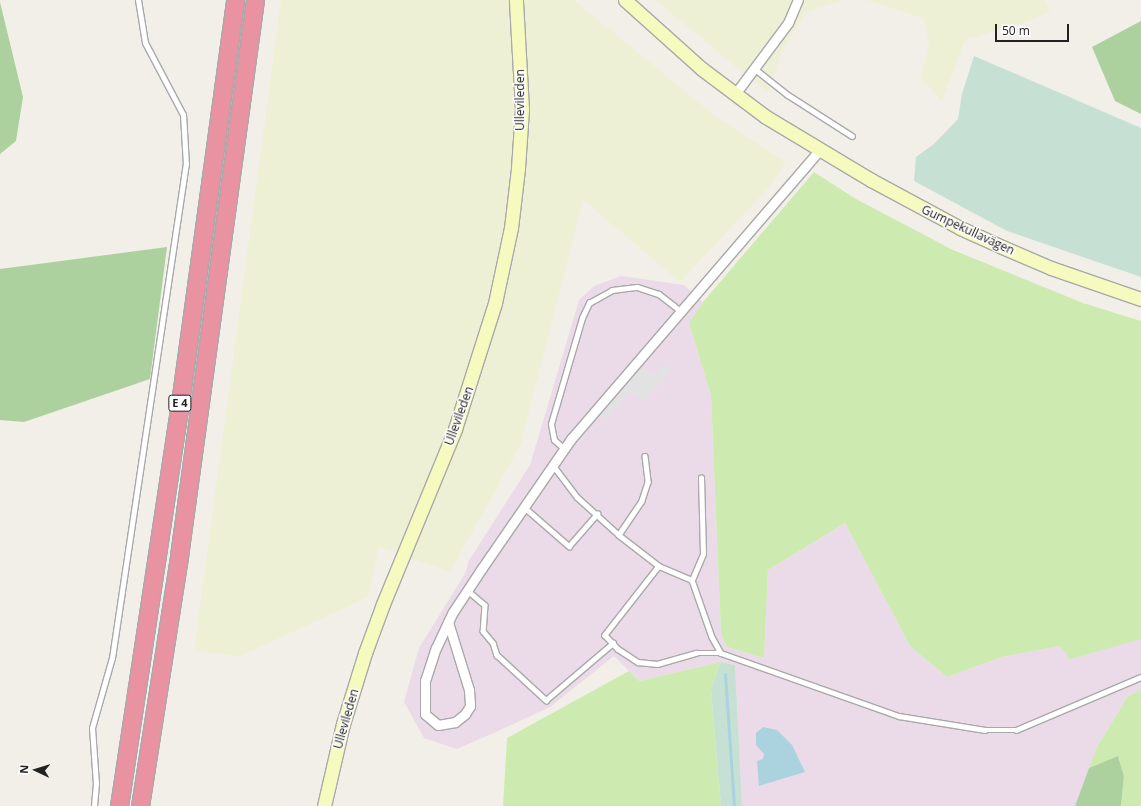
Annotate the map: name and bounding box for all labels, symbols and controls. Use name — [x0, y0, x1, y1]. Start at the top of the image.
scale bar — [997, 16, 1071, 42]
text: 50 m — [1002, 22, 1030, 39]
street label: Ullevileden — [513, 69, 527, 131]
street label: Gumpekullavägen — [919, 202, 1017, 258]
street label: Ullevileden — [442, 385, 476, 447]
road number: E 4 — [168, 394, 192, 412]
street label: Ullevileden — [331, 687, 361, 751]
north arrow — [16, 750, 56, 790]
text: N — [16, 764, 31, 774]

